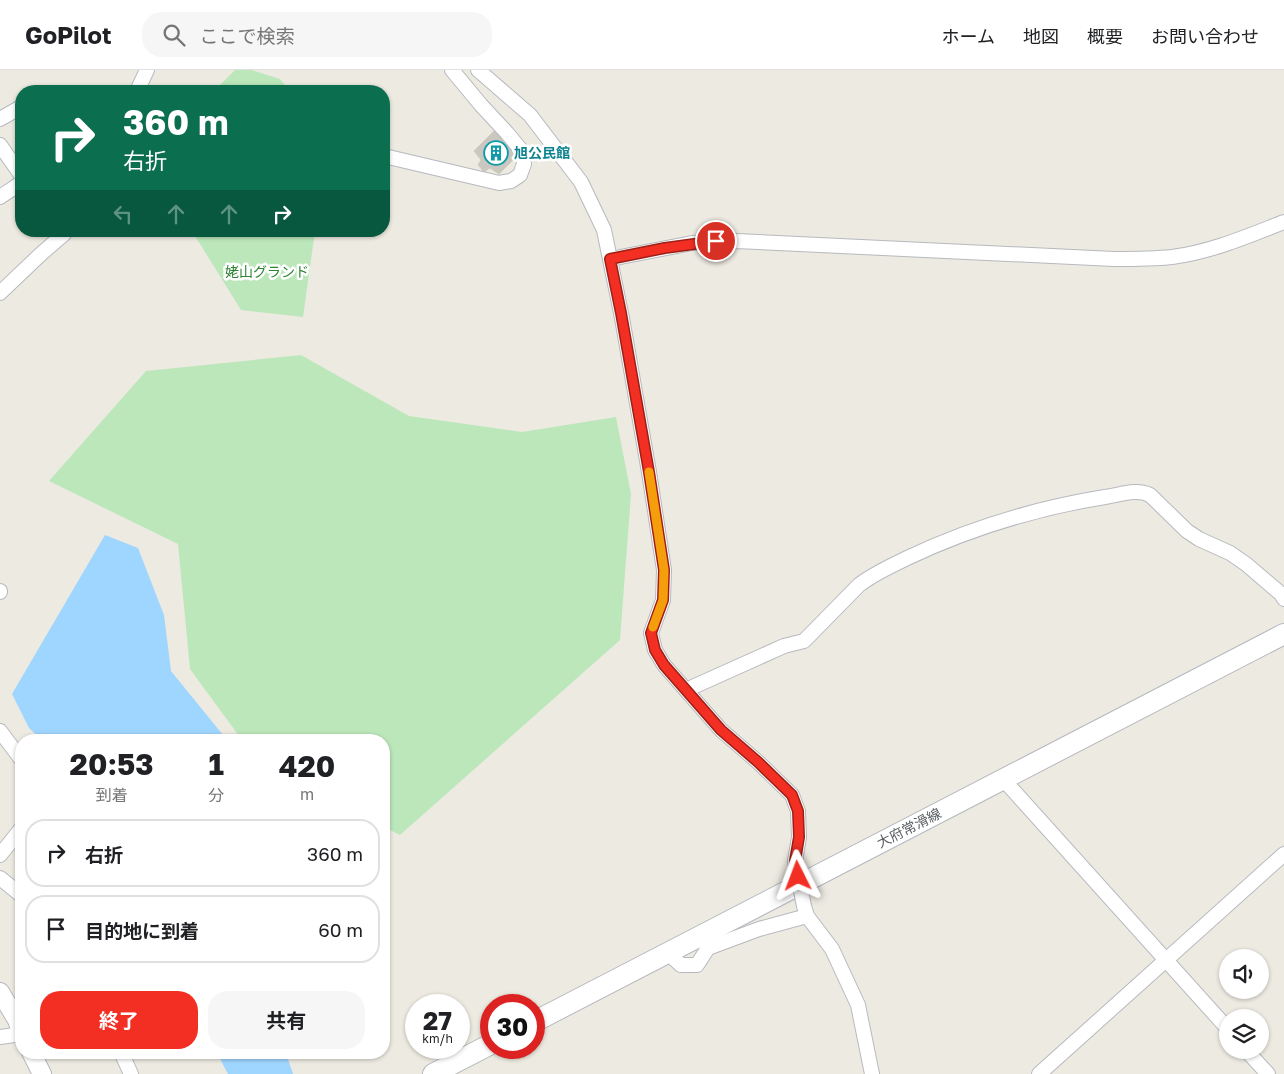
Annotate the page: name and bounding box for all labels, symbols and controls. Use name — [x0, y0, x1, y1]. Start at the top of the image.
search box — [142, 12, 492, 57]
text: GoPilot — [25, 20, 112, 49]
icon: search — [160, 21, 188, 49]
text: ここで検索 — [200, 24, 295, 47]
text: ホーム — [942, 25, 995, 47]
text: 地図 — [1023, 25, 1059, 47]
text: 概要 — [1087, 25, 1123, 47]
text: お問い合わせ — [1151, 25, 1259, 47]
text: 360 m — [123, 101, 229, 143]
icon: right — [40, 105, 105, 170]
building icon: 旭公民館 — [483, 140, 509, 166]
place label: 旭公民館 — [514, 144, 570, 161]
text: 右折 — [123, 147, 167, 174]
icon: left — [109, 200, 137, 228]
icon: ahead — [162, 200, 190, 228]
icon: ahead — [215, 200, 243, 228]
icon: right — [268, 200, 296, 228]
pin — [695, 220, 737, 262]
icon: arrive — [702, 227, 730, 255]
park label: 姥山グランド — [225, 263, 309, 280]
text: 20:53 — [70, 746, 154, 782]
text: 1 — [208, 746, 224, 782]
text: 420 — [279, 748, 335, 784]
text: m — [300, 784, 314, 804]
text: 到着 — [96, 785, 128, 805]
text: 分 — [208, 785, 224, 805]
street label: 大府常滑線 — [874, 804, 944, 851]
icon: right — [42, 839, 70, 867]
text: 360 m — [307, 842, 363, 865]
text: 右折 — [85, 843, 123, 866]
position arrow — [771, 849, 823, 901]
icon: arrive — [42, 915, 70, 943]
text: 60 m — [318, 918, 363, 941]
text: 目的地に到着 — [85, 919, 199, 942]
map controls — [1219, 949, 1269, 1059]
button: sound — [1219, 949, 1269, 999]
button: 終了 — [40, 991, 198, 1049]
button: 共有 — [208, 991, 365, 1049]
speed limit sign: 30 — [480, 994, 545, 1059]
text: 27 — [423, 1005, 452, 1036]
button: layers — [1219, 1009, 1269, 1059]
text: km/h — [422, 1031, 453, 1046]

